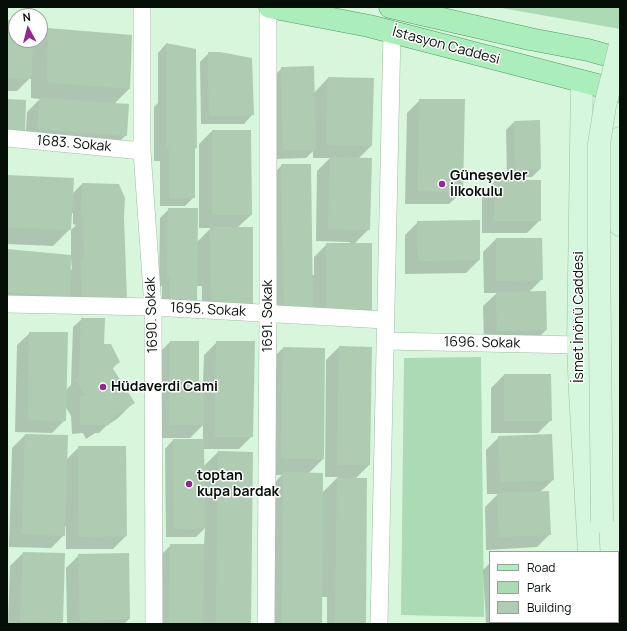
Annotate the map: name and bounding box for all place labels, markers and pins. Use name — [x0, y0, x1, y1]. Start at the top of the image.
place label: Güneşevler İlkokulu — [450, 168, 527, 200]
marker: Güneşevler İlkokulu — [437, 179, 447, 189]
place label: Hüdaverdi Cami — [111, 379, 218, 395]
marker: Hüdaverdi Cami — [98, 382, 108, 392]
place label: toptan kupa bardak — [197, 468, 279, 500]
marker: toptan kupa bardak — [184, 479, 194, 489]

